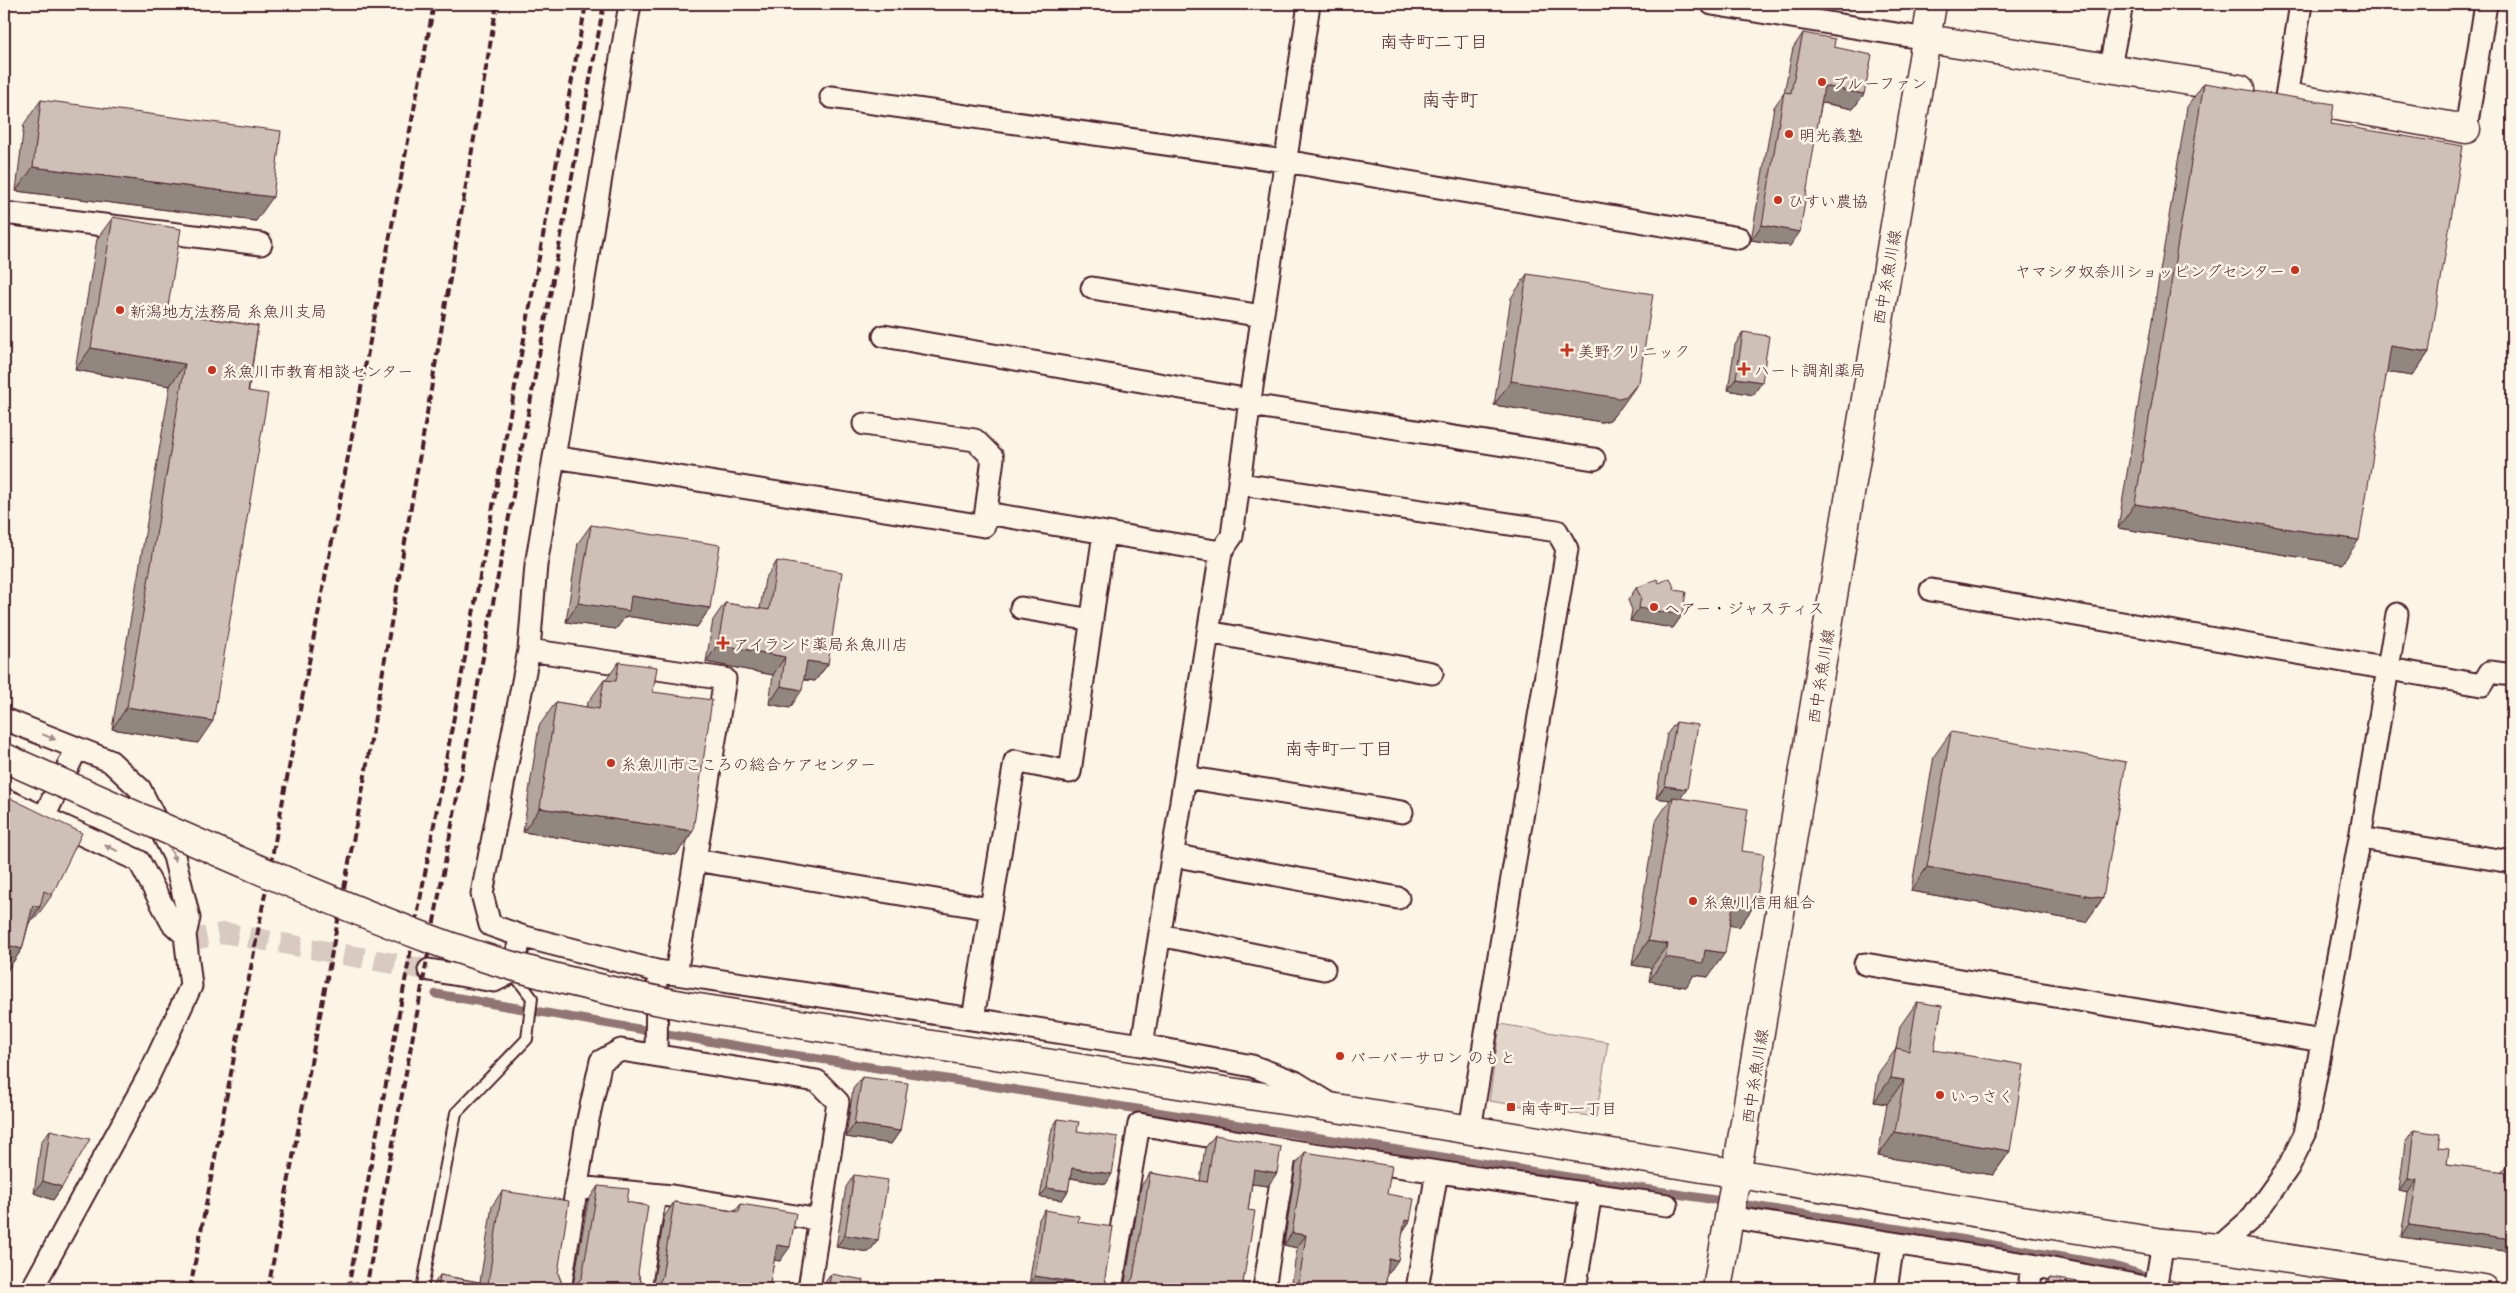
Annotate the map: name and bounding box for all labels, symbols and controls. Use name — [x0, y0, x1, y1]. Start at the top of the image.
district label: 南寺町二丁目 — [1380, 29, 1488, 53]
place label: ブルーファン — [1832, 72, 1927, 93]
marker: ブルーファン — [1816, 76, 1828, 88]
district label: 南寺町 — [1421, 86, 1479, 111]
place label: 明光義塾 — [1799, 124, 1863, 145]
marker: 明光義塾 — [1783, 128, 1795, 140]
place label: ひすい農協 — [1788, 190, 1868, 211]
marker: ひすい農協 — [1772, 194, 1784, 206]
street label: 西中糸魚川線 — [1867, 228, 1905, 326]
place label: ヤマシタ奴奈川ショッピングセンター — [2015, 260, 2285, 281]
marker: ヤマシタ奴奈川ショッピングセンター — [2289, 264, 2301, 276]
place label: 新潟地方法務局 糸魚川支局 — [130, 300, 327, 321]
marker: 新潟地方法務局 糸魚川支局 — [114, 304, 126, 316]
place label: 美野クリニック — [1578, 340, 1690, 361]
marker: 美野クリニック — [1560, 343, 1574, 357]
place label: ハート調剤薬局 — [1754, 359, 1866, 380]
place label: 糸魚川市教育相談センター — [222, 360, 413, 381]
marker: ハート調剤薬局 — [1738, 363, 1750, 375]
marker: 糸魚川市教育相談センター — [206, 364, 218, 376]
place label: ヘアー・ジャスティス — [1664, 597, 1824, 618]
marker: ヘアー・ジャスティス — [1648, 601, 1660, 613]
street label: 西中糸魚川線 — [1802, 627, 1838, 725]
place label: アイランド薬局糸魚川店 — [733, 633, 908, 654]
marker: アイランド薬局糸魚川店 — [717, 637, 729, 649]
one-way arrow — [42, 733, 57, 741]
district label: 南寺町一丁目 — [1285, 736, 1393, 760]
place label: 糸魚川市こころの総合ケアセンター — [621, 753, 876, 774]
marker: 糸魚川市こころの総合ケアセンター — [605, 757, 617, 769]
one-way arrow — [104, 843, 118, 851]
one-way arrow — [169, 848, 177, 862]
place label: 糸魚川信用組合 — [1703, 891, 1815, 912]
marker: 糸魚川信用組合 — [1687, 895, 1699, 907]
street label: 西中糸魚川線 — [1736, 1027, 1772, 1125]
place label: バーバーサロン のもと — [1350, 1046, 1516, 1067]
marker: バーバーサロン のもと — [1334, 1050, 1346, 1062]
place label: いっさく — [1950, 1085, 2014, 1106]
marker: いっさく — [1934, 1089, 1946, 1101]
place label: 南寺町一丁目 — [1521, 1097, 1617, 1118]
marker: 南寺町一丁目 — [1505, 1101, 1517, 1113]

